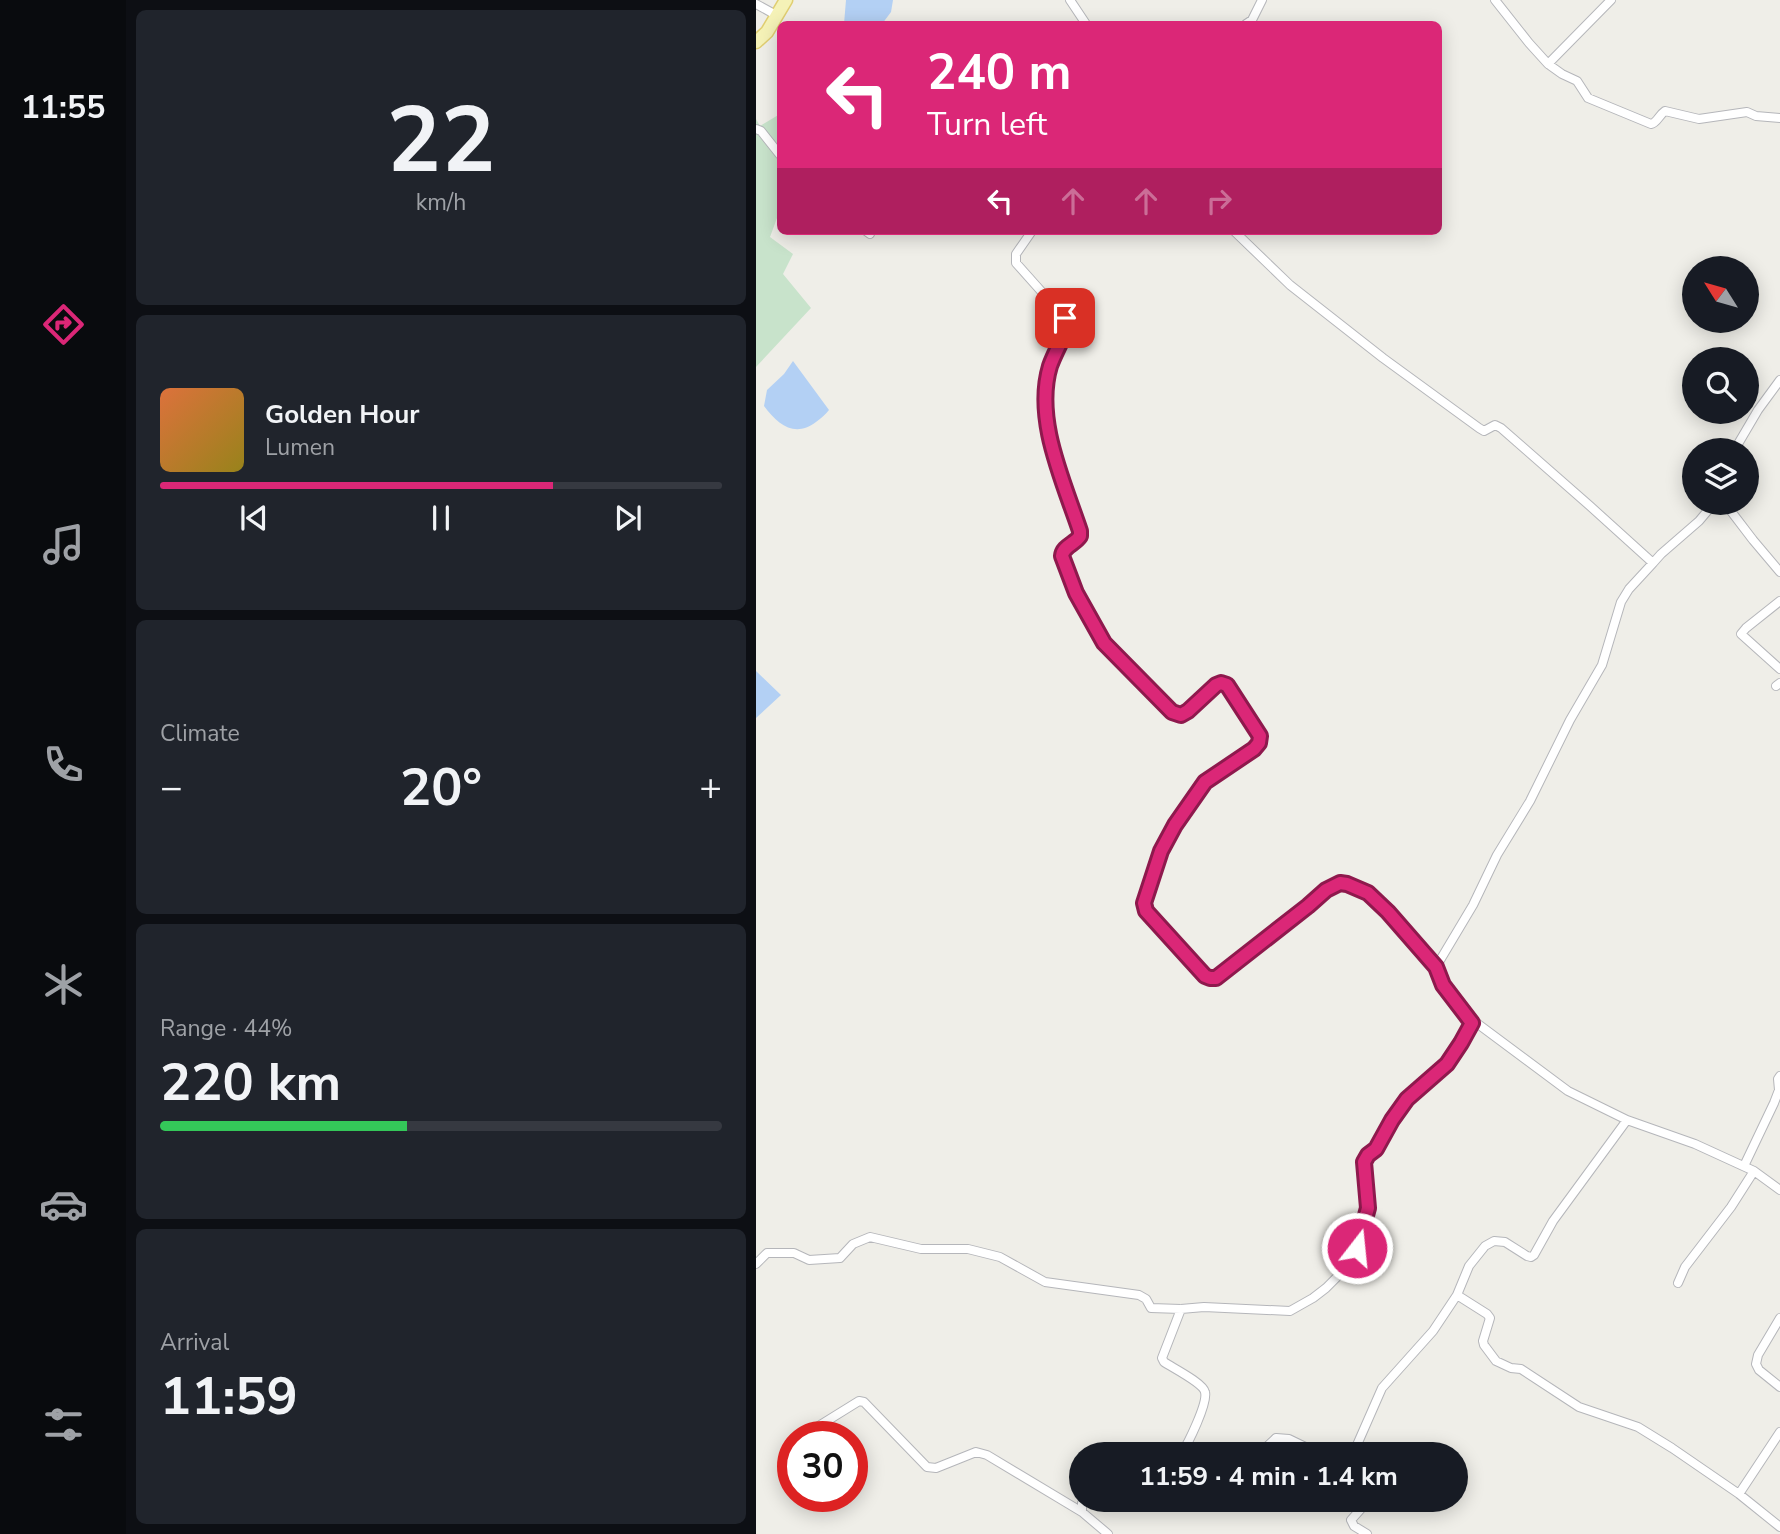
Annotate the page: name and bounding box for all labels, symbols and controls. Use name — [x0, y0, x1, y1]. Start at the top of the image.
text: 240 m — [927, 39, 1071, 106]
icon: left — [812, 49, 903, 140]
text: 22 — [386, 79, 496, 203]
text: 11:55 — [21, 86, 105, 129]
text: Turn left — [927, 103, 1047, 146]
icon: left — [981, 182, 1019, 220]
icon: ahead — [1054, 182, 1092, 220]
icon: ahead — [1127, 182, 1165, 220]
icon: right — [1200, 182, 1238, 220]
text: km/h — [416, 187, 466, 218]
north arrow — [1682, 256, 1759, 332]
map controls — [1682, 256, 1759, 515]
pin — [1035, 288, 1095, 348]
icon: arrive — [1046, 299, 1084, 337]
icon: directions — [39, 300, 88, 349]
button: search — [1682, 347, 1759, 424]
text: Golden Hour — [265, 397, 420, 432]
text: Lumen — [265, 432, 335, 463]
button: layers — [1682, 438, 1759, 515]
icon: previous — [235, 499, 273, 537]
icon: pause — [422, 499, 460, 537]
icon: next — [609, 499, 647, 537]
icon: music — [39, 520, 88, 569]
text: Climate — [160, 718, 240, 749]
icon: phone — [39, 740, 88, 789]
text: 20° — [400, 752, 482, 823]
text: − — [160, 762, 183, 813]
text: + — [699, 762, 722, 813]
icon: climate — [39, 960, 88, 1009]
text: Range · 44% — [160, 1013, 292, 1044]
text: 220 km — [160, 1047, 341, 1118]
icon: car — [39, 1180, 88, 1229]
position arrow — [1320, 1211, 1394, 1285]
text: Arrival — [160, 1327, 229, 1358]
text: 11:59 — [160, 1361, 298, 1432]
icon: filters — [39, 1400, 88, 1449]
speed limit sign: 30 — [777, 1421, 868, 1512]
text: 11:59 · 4 min · 1.4 km — [1139, 1459, 1398, 1494]

